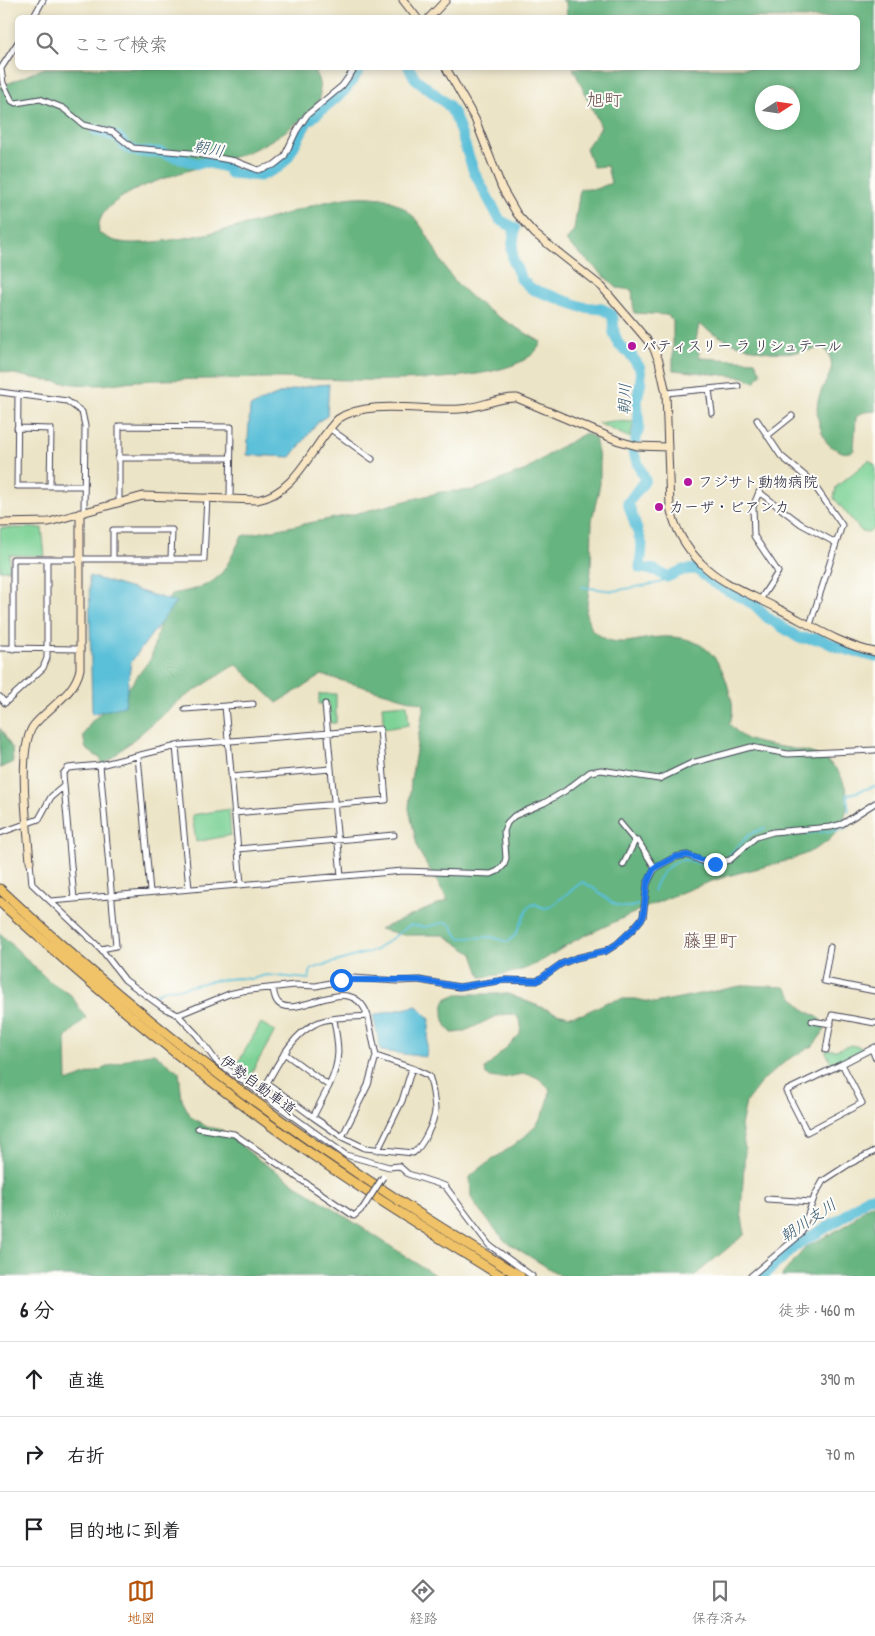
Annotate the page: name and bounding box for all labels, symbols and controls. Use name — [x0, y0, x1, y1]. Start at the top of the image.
search box — [15, 15, 860, 70]
icon: search — [33, 29, 61, 57]
text: ここで検索 — [73, 31, 168, 57]
north arrow — [755, 85, 800, 130]
district label: 旭町 — [586, 87, 622, 112]
water label: 朝川 — [191, 134, 227, 162]
place label: パティスリー ラ リシュテール — [642, 335, 842, 356]
marker: パティスリー ラ リシュテール — [626, 340, 638, 352]
water label: 朝川 — [612, 383, 636, 415]
place label: フジサト動物病院 — [698, 471, 818, 492]
marker: フジサト動物病院 — [682, 476, 694, 488]
place label: カーザ・ビアンカ — [669, 496, 790, 517]
marker: カーザ・ビアンカ — [653, 501, 665, 513]
route end — [704, 853, 727, 876]
district label: 藤里町 — [683, 928, 737, 953]
route start — [330, 969, 353, 992]
street label: 伊勢自動車道 — [216, 1050, 301, 1120]
water label: 朝川支川 — [775, 1193, 841, 1247]
text: 6 分 — [20, 1295, 54, 1324]
text: 徒歩 · 460 m — [778, 1299, 855, 1321]
icon: ahead — [20, 1365, 48, 1393]
text: 直進 — [67, 1367, 105, 1393]
text: 390 m — [820, 1368, 855, 1390]
icon: right — [20, 1440, 48, 1468]
text: 右折 — [67, 1442, 105, 1468]
text: 70 m — [825, 1443, 855, 1465]
icon: arrive — [20, 1515, 48, 1543]
text: 目的地に到着 — [67, 1517, 181, 1543]
tab: 地図 — [127, 1577, 155, 1627]
tab: 経路 — [409, 1577, 437, 1627]
tab: 保存済み — [692, 1577, 748, 1627]

